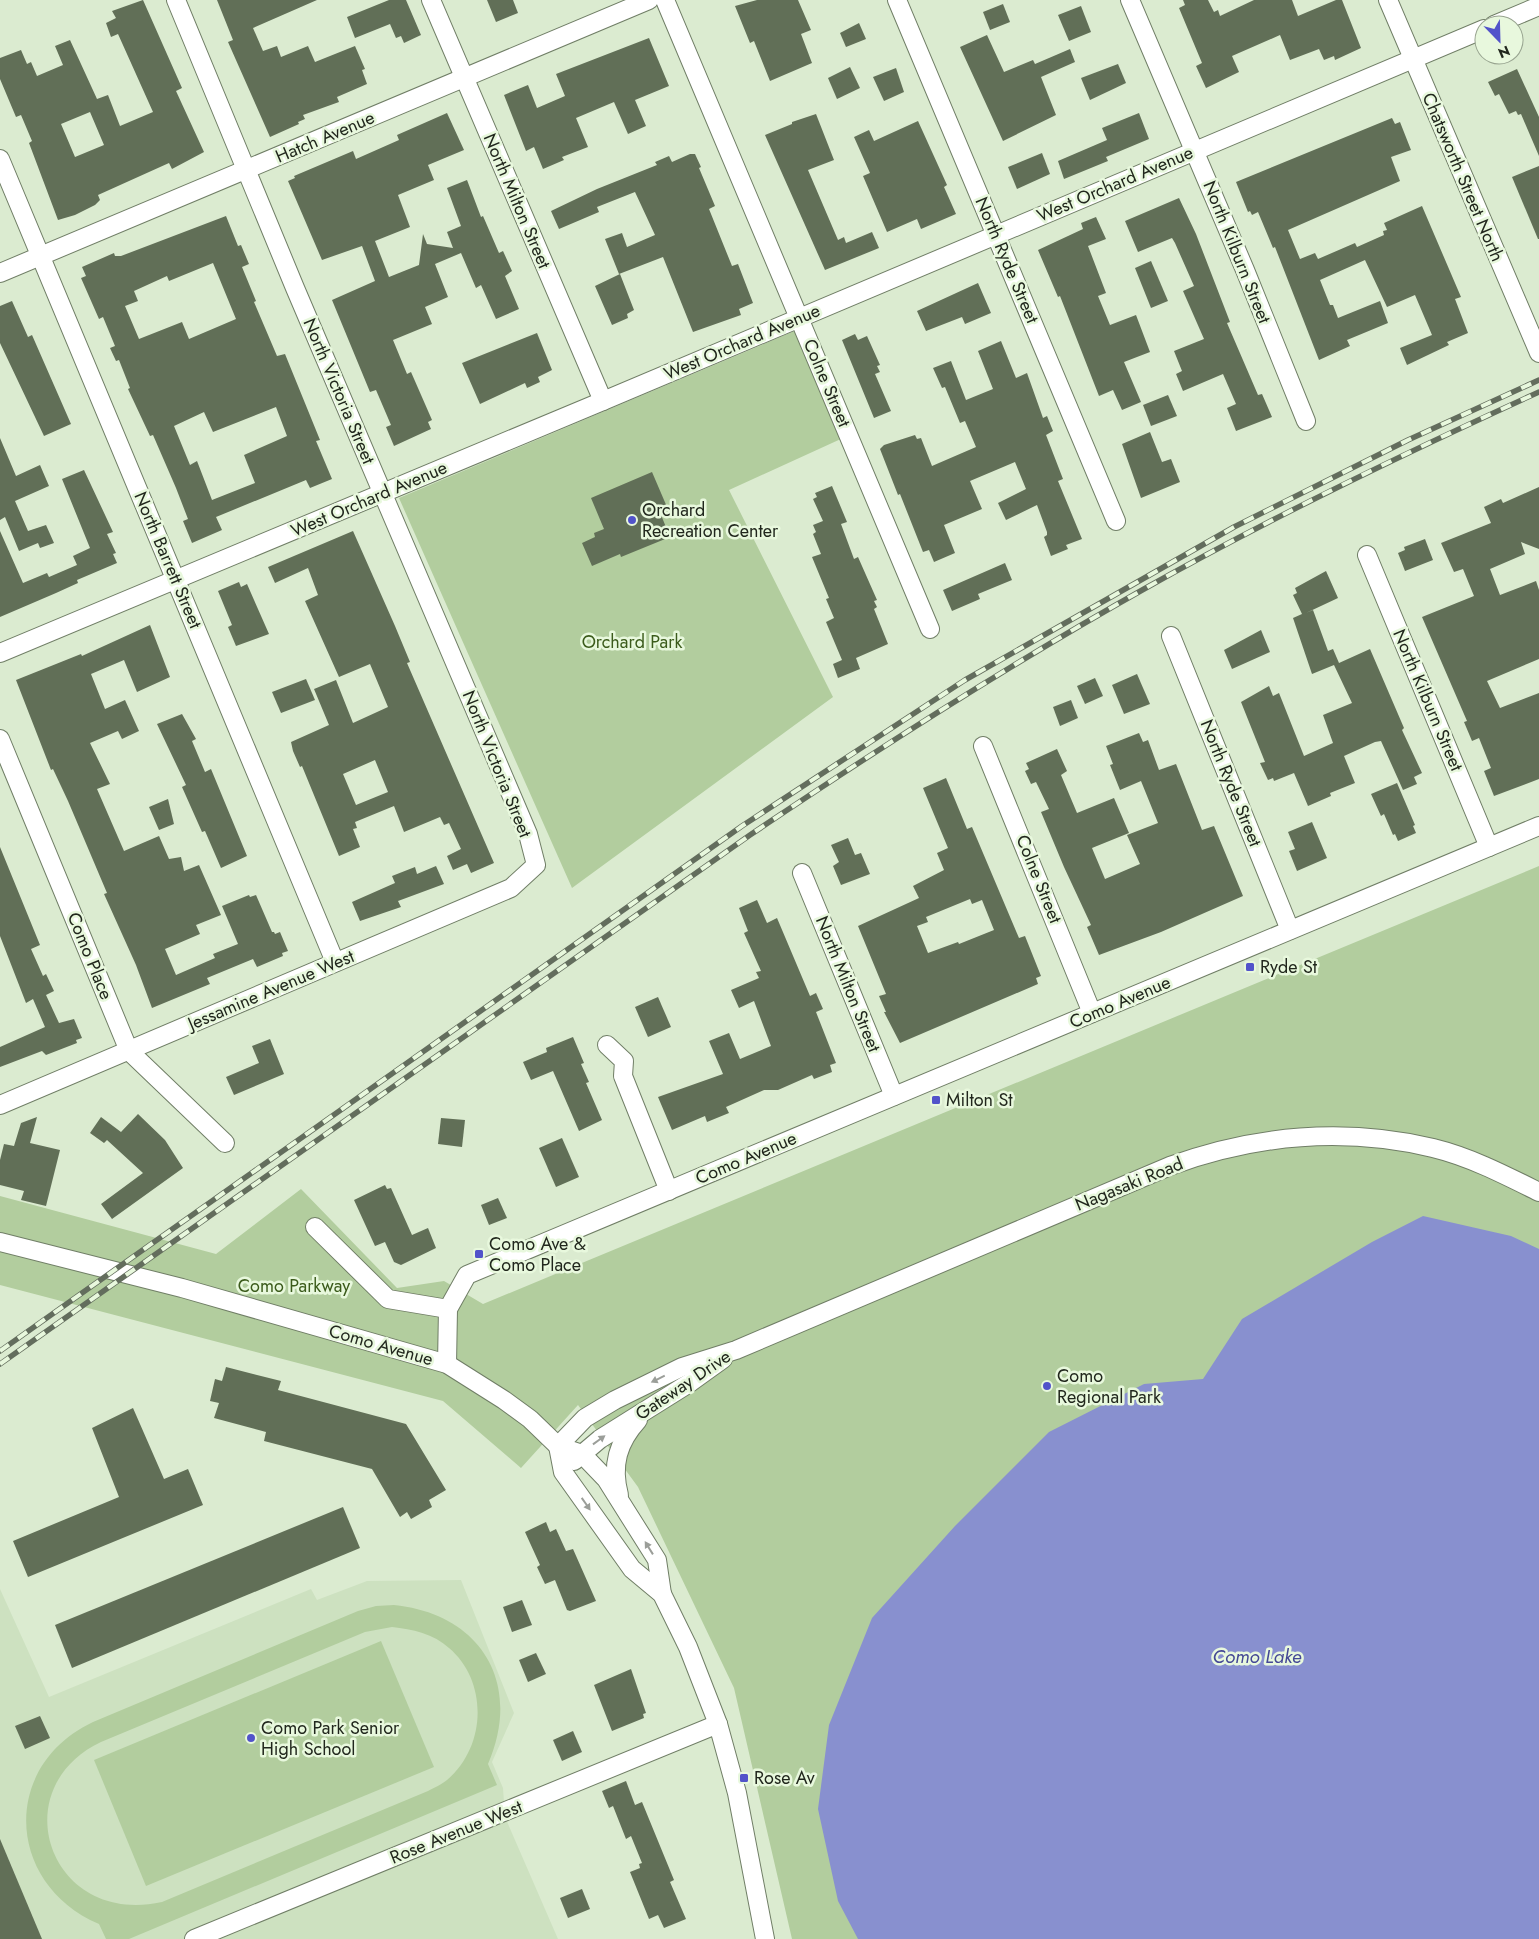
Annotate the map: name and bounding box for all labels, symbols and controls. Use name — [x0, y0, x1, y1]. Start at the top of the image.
north arrow — [1474, 15, 1524, 65]
text: N — [1495, 41, 1513, 63]
street label: Chatsworth Street North — [1416, 89, 1510, 265]
street label: Hatch Avenue — [271, 104, 379, 170]
street label: North Milton Street — [477, 129, 557, 273]
street label: West Orchard Avenue — [1033, 139, 1197, 229]
street label: North Kilburn Street — [1197, 177, 1278, 328]
street label: North Ryde Street — [969, 193, 1046, 328]
street label: West Orchard Avenue — [660, 297, 824, 387]
street label: North Victoria Street — [296, 314, 382, 469]
street label: Colne Street — [797, 335, 857, 432]
street label: West Orchard Avenue — [287, 454, 451, 544]
street label: North Barrett Street — [127, 488, 209, 633]
place label: Orchard Recreation Center — [642, 497, 779, 544]
marker: Orchard Recreation Center — [626, 514, 638, 526]
street label: North Kilburn Street — [1386, 625, 1470, 776]
park label: Orchard Park — [582, 629, 682, 655]
street label: North Victoria Street — [456, 687, 539, 842]
street label: North Ryde Street — [1194, 716, 1269, 851]
street label: Colne Street — [1009, 831, 1069, 928]
street label: Como Place — [61, 908, 119, 1004]
street label: North Milton Street — [809, 912, 887, 1056]
street label: Jessamine Avenue West — [182, 943, 359, 1038]
place label: Ryde St — [1260, 954, 1318, 980]
marker: Ryde St — [1244, 961, 1256, 973]
street label: Como Avenue — [1065, 969, 1175, 1035]
place label: Milton St — [946, 1087, 1013, 1113]
marker: Milton St — [930, 1094, 942, 1106]
street label: Como Avenue — [691, 1125, 801, 1191]
street label: Nagasaki Road — [1071, 1151, 1187, 1217]
place label: Como Ave & Como Place — [489, 1231, 586, 1278]
marker: Como Ave & Como Place — [473, 1248, 485, 1260]
park label: Como Parkway — [238, 1273, 350, 1299]
street label: Como Avenue — [326, 1318, 436, 1372]
street label: Gateway Drive — [630, 1343, 736, 1427]
place label: Como Regional Park — [1057, 1363, 1161, 1410]
one-way arrow — [650, 1374, 665, 1383]
marker: Como Regional Park — [1041, 1380, 1053, 1392]
one-way arrow — [592, 1435, 606, 1445]
one-way arrow — [581, 1497, 591, 1511]
one-way arrow — [644, 1541, 654, 1555]
water label: Como Lake — [1212, 1643, 1302, 1670]
place label: Como Park Senior High School — [261, 1715, 400, 1762]
marker: Como Park Senior High School — [245, 1732, 257, 1744]
place label: Rose Av — [754, 1765, 815, 1791]
marker: Rose Av — [738, 1772, 750, 1784]
street label: Rose Avenue West — [386, 1793, 527, 1870]

